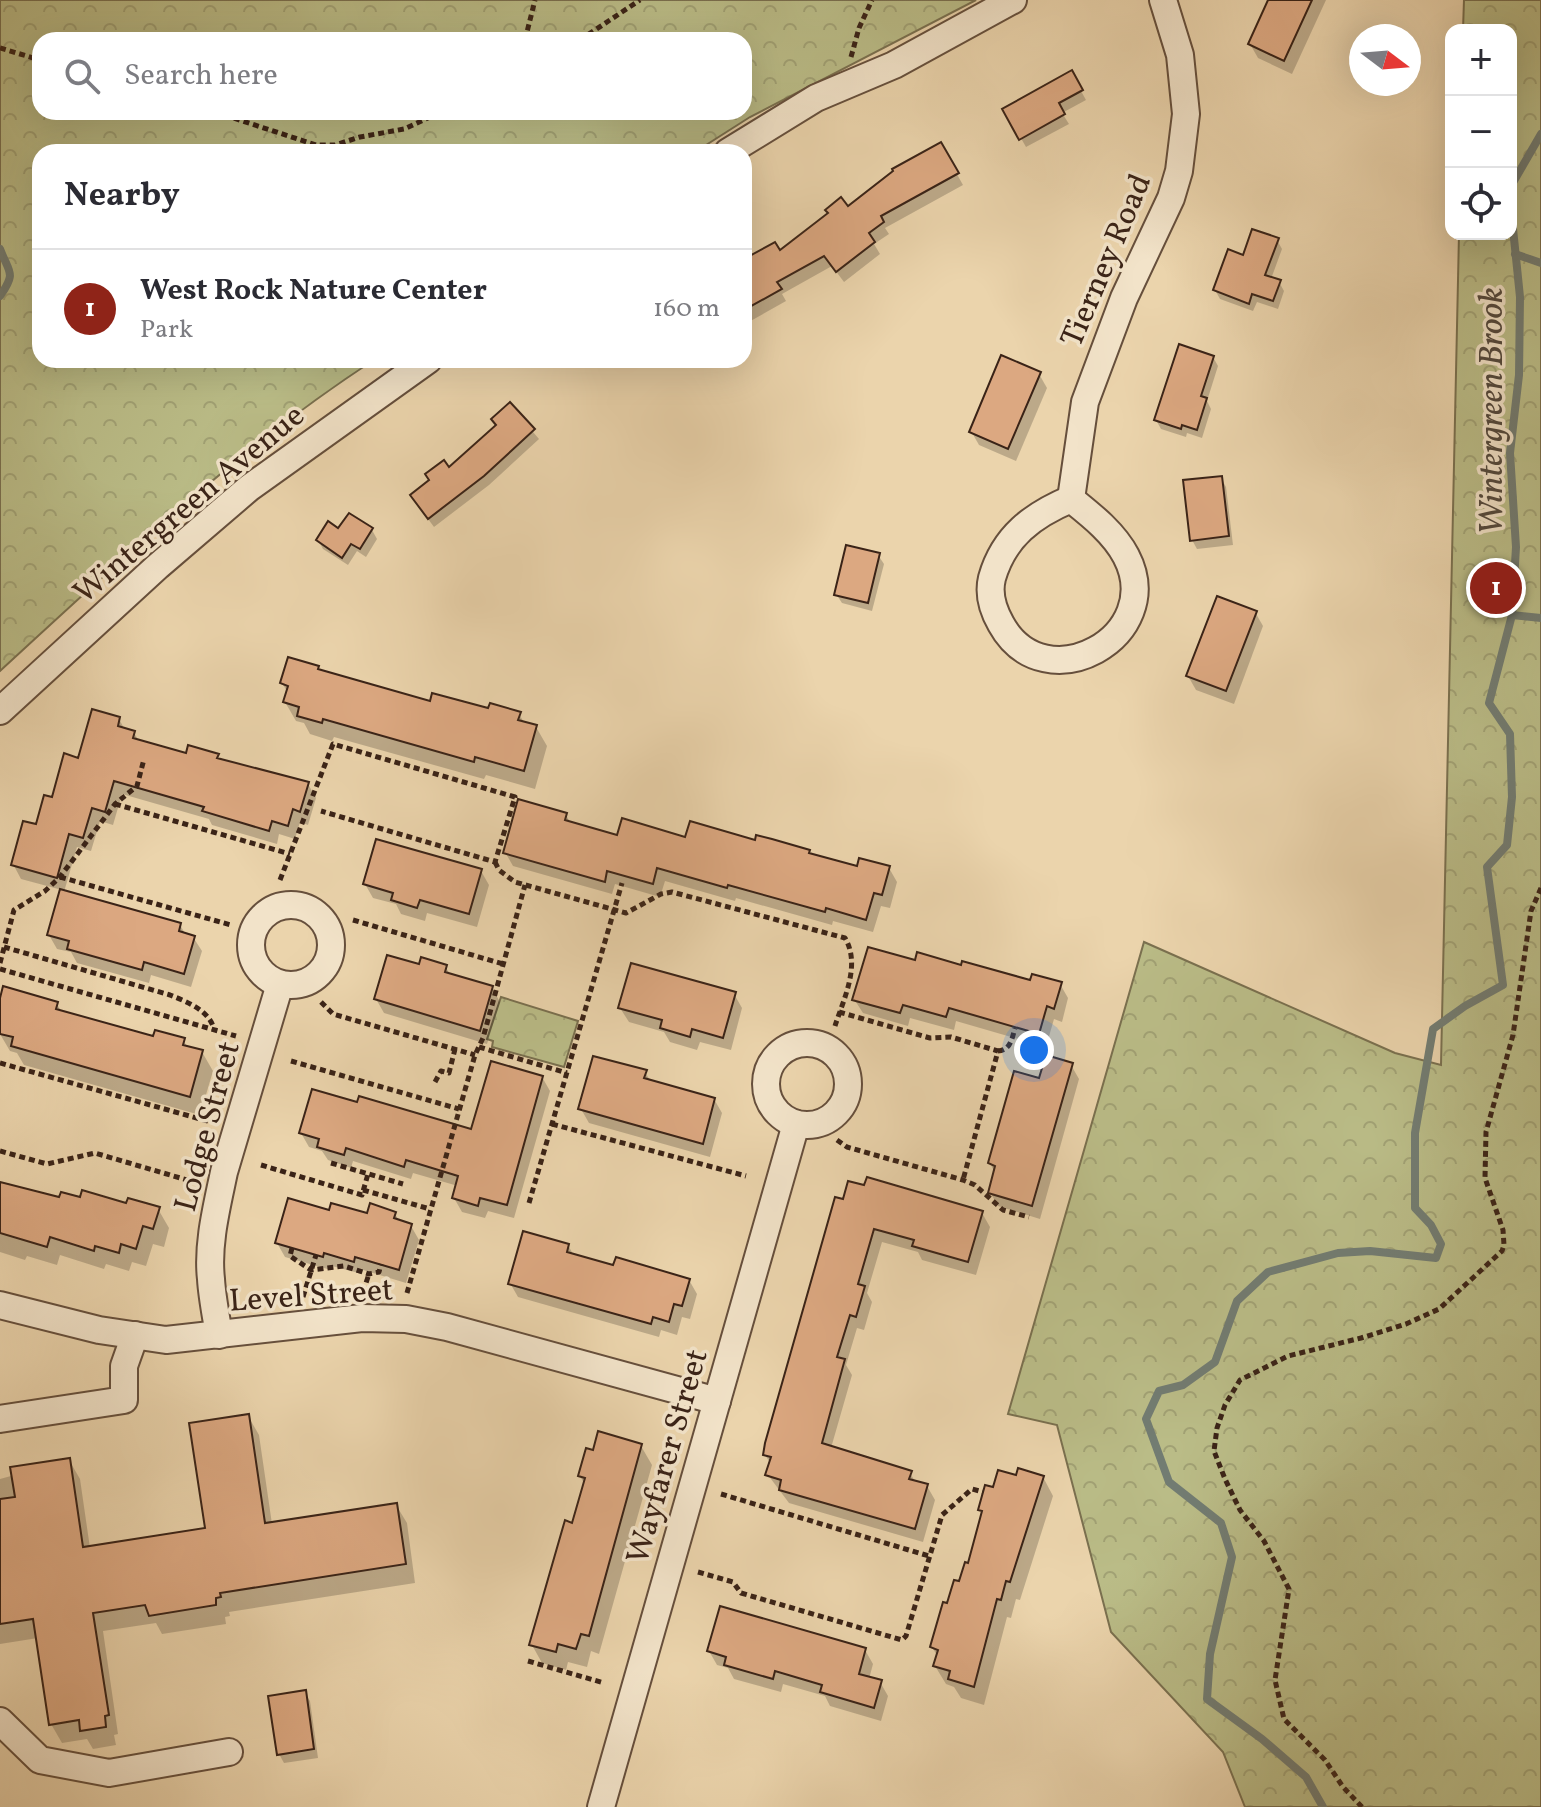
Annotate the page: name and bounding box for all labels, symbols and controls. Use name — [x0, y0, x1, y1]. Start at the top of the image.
north arrow — [1349, 24, 1421, 96]
map controls — [1445, 24, 1517, 240]
button: + — [1445, 24, 1517, 96]
search box — [32, 32, 752, 120]
icon: search — [60, 54, 104, 98]
text: Search here — [124, 55, 278, 97]
button: − — [1445, 96, 1517, 168]
street label: Tierney Road — [1052, 168, 1164, 355]
button: locate — [1445, 168, 1517, 240]
text: Nearby — [64, 173, 180, 220]
text: West Rock Nature Center — [140, 270, 487, 312]
water label: Wintergreen Brook — [1470, 287, 1517, 535]
text: 1 — [85, 291, 95, 327]
text: 160 m — [653, 291, 720, 327]
text: Park — [140, 312, 193, 348]
street label: Wintergreen Avenue — [65, 395, 315, 615]
pin: 1 — [1470, 558, 1522, 618]
your location — [1014, 1030, 1054, 1070]
street label: Lodge Street — [165, 1037, 253, 1217]
street label: Level Street — [228, 1269, 395, 1325]
street label: Wayfarer Street — [617, 1344, 721, 1569]

